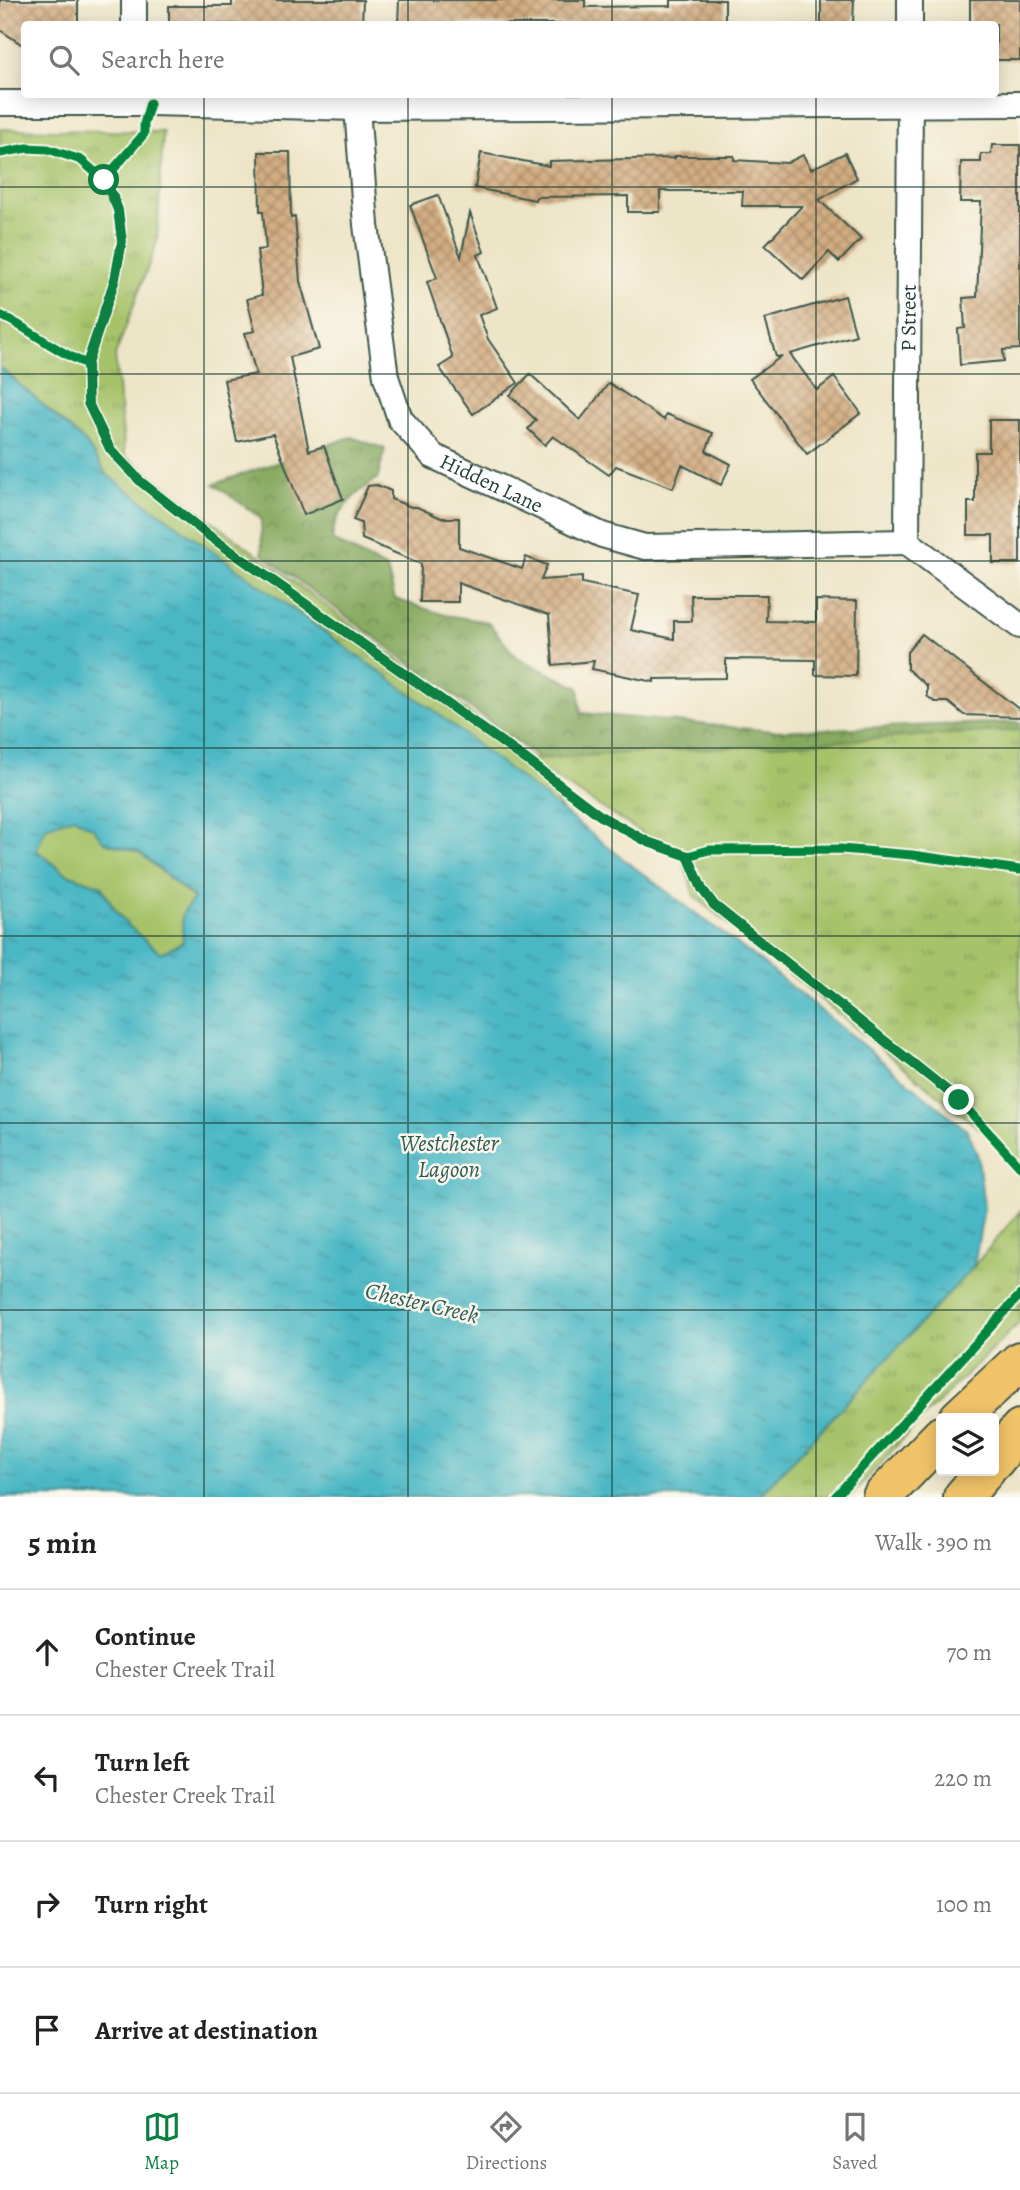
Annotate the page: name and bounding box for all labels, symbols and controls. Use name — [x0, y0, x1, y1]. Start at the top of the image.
search box — [21, 21, 999, 98]
icon: search — [45, 41, 83, 79]
text: Search here — [101, 42, 225, 77]
route start — [88, 164, 119, 195]
street label: P Street — [894, 284, 923, 352]
street label: Hidden Lane — [435, 447, 547, 519]
route end — [943, 1084, 974, 1115]
water label: Westchester Lagoon — [400, 1128, 500, 1185]
water label: Chester Creek — [362, 1275, 482, 1331]
map controls — [936, 1413, 999, 1476]
button: layers — [936, 1413, 999, 1476]
text: 5 min — [28, 1523, 97, 1563]
text: Walk · 390 m — [875, 1527, 992, 1558]
text: Continue — [95, 1619, 196, 1654]
icon: ahead — [28, 1633, 66, 1671]
text: 70 m — [946, 1637, 992, 1668]
text: Chester Creek Trail — [95, 1654, 275, 1685]
text: Turn left — [95, 1745, 190, 1780]
icon: left — [28, 1759, 66, 1797]
text: 220 m — [934, 1763, 992, 1794]
text: Chester Creek Trail — [95, 1780, 275, 1811]
icon: right — [28, 1885, 66, 1923]
text: Turn right — [95, 1887, 208, 1922]
text: 100 m — [936, 1889, 992, 1920]
icon: arrive — [28, 2011, 66, 2049]
text: Arrive at destination — [95, 2013, 318, 2048]
tab: Map — [143, 2108, 181, 2176]
tab: Directions — [466, 2108, 547, 2176]
tab: Saved — [832, 2108, 877, 2176]

